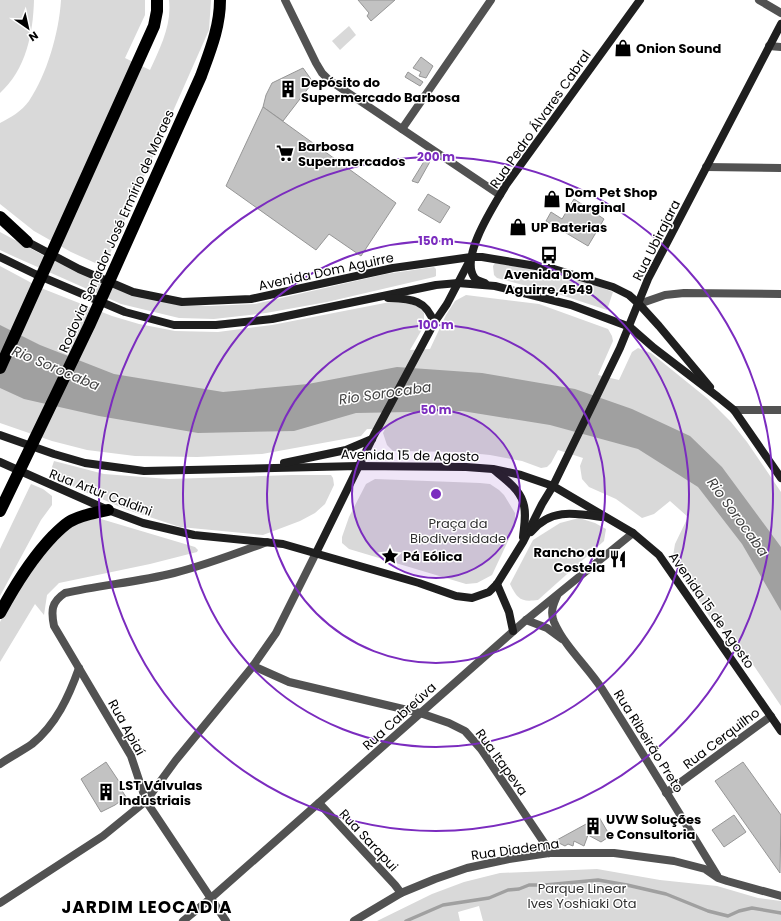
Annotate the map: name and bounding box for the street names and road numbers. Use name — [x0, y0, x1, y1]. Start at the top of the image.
street label: Rua Pedro Álvares Cabral — [485, 46, 596, 192]
street label: Rodovia Senador José Ermírio de Moraes — [54, 107, 179, 356]
street label: Rua Ubirajara — [628, 196, 685, 284]
street label: Avenida Dom Aguirre — [257, 248, 396, 295]
street label: Avenida 15 de Agosto — [341, 445, 479, 466]
street label: Rua Artur Caldini — [47, 464, 155, 521]
street label: Avenida 15 de Agosto — [664, 548, 759, 672]
street label: Rua Cabreúva — [358, 678, 440, 755]
street label: Rua Ribeirão Preto — [609, 686, 688, 797]
street label: Rua Apiaí — [103, 696, 150, 759]
street label: Rua Cerquilho — [679, 703, 764, 774]
street label: Rua Itapeva — [471, 725, 532, 799]
street label: Rua Sarapui — [335, 805, 402, 876]
street label: Rua Diadema — [470, 834, 560, 865]

